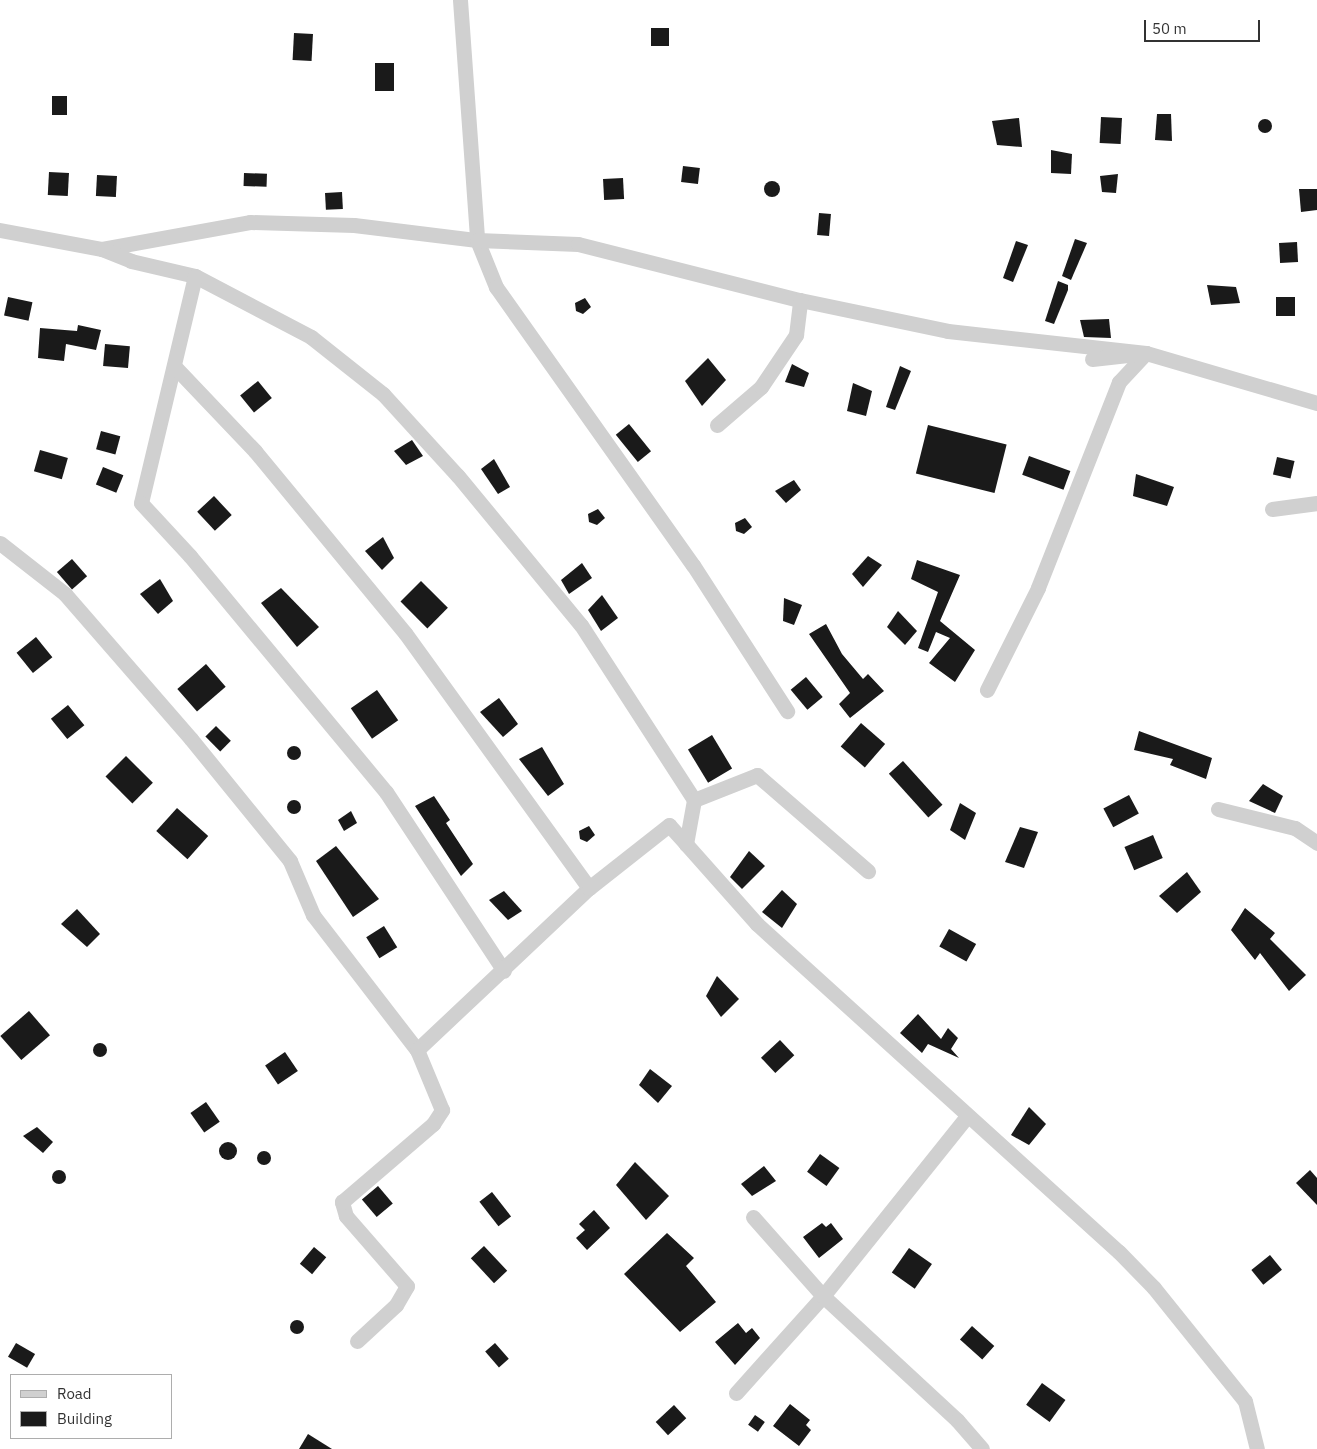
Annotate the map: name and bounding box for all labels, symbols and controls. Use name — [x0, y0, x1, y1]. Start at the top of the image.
scale bar — [1147, 10, 1263, 42]
text: 50 m — [1152, 19, 1187, 38]
legend — [10, 1374, 172, 1439]
text: Road — [57, 1384, 92, 1403]
text: Building — [57, 1409, 112, 1428]

